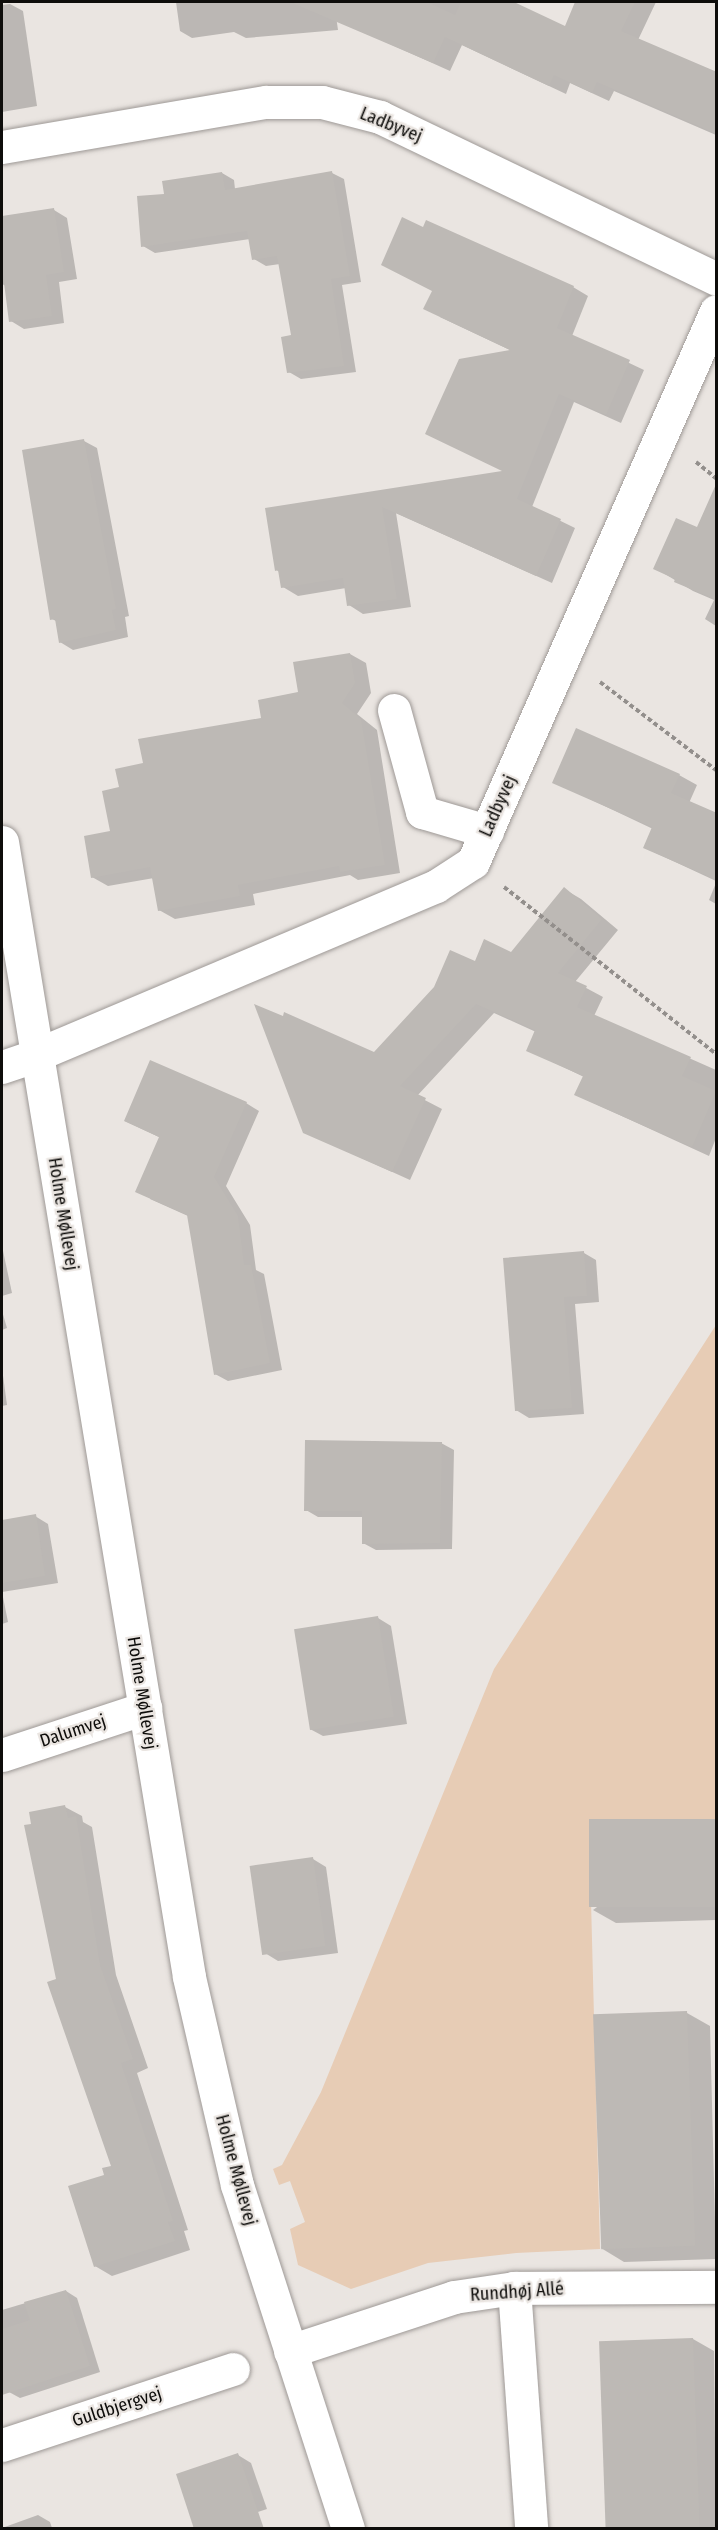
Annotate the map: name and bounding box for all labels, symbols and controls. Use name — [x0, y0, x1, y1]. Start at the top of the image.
street label: Ladbyvej — [357, 103, 425, 147]
street label: Ladbyvej — [475, 772, 521, 840]
street label: Holme Møllevej — [43, 1156, 83, 1272]
street label: Holme Møllevej — [122, 1635, 162, 1751]
street label: Dalumvej — [37, 1710, 109, 1752]
street label: Holme Møllevej — [211, 2112, 261, 2228]
street label: Rundhøj Allé — [469, 2278, 565, 2306]
street label: Guldbjergvej — [69, 2382, 165, 2432]

